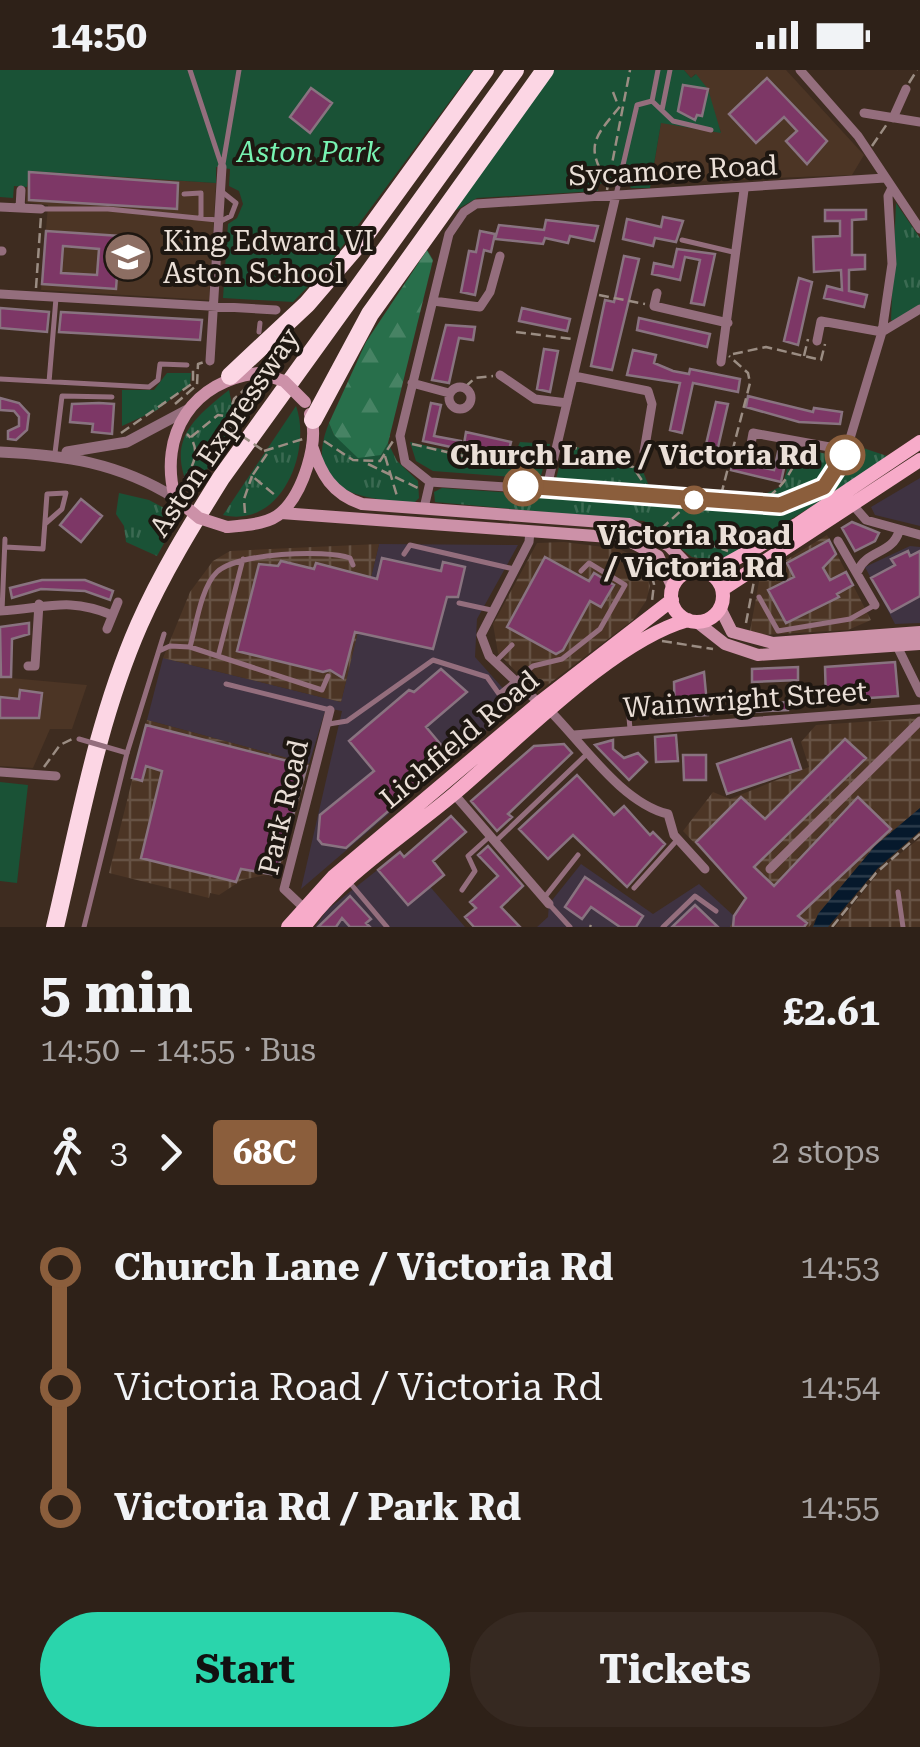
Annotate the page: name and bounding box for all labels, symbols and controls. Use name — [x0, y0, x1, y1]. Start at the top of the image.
text: 14:50 — [50, 13, 147, 57]
park label: Aston Park — [235, 136, 382, 169]
street label: Sycamore Road — [568, 149, 778, 192]
place label: King Edward VI Aston School — [163, 225, 374, 290]
school or university icon: King Edward VI Aston School — [102, 231, 154, 283]
street label: Aston Expressway — [142, 321, 307, 543]
marker: Church Lane / Victoria Rd — [826, 436, 864, 474]
place label: Church Lane / Victoria Rd — [450, 439, 818, 472]
unlabelled marker — [504, 467, 542, 505]
marker: Victoria Road / Victoria Rd — [681, 487, 707, 513]
place label: Victoria Road / Victoria Rd — [597, 519, 791, 584]
street label: Lichfield Road — [373, 664, 545, 815]
street label: Wainwright Street — [622, 675, 868, 724]
street label: Park Road — [252, 736, 315, 878]
text: 5 min — [40, 961, 193, 1025]
text: £2.61 — [783, 990, 880, 1034]
text: 14:50 – 14:55 · Bus — [40, 1031, 316, 1069]
icon: walk — [40, 1125, 95, 1180]
icon: forward — [143, 1125, 198, 1180]
text: 68C — [233, 1132, 297, 1173]
text: 3 — [110, 1133, 128, 1171]
text: 2 stops — [771, 1133, 880, 1171]
text: Church Lane / Victoria Rd — [114, 1245, 613, 1289]
text: 14:53 — [800, 1248, 880, 1286]
text: Victoria Road / Victoria Rd — [114, 1365, 603, 1409]
text: 14:54 — [800, 1368, 880, 1406]
text: Victoria Rd / Park Rd — [114, 1485, 521, 1529]
text: 14:55 — [800, 1488, 880, 1526]
button: Start — [40, 1612, 450, 1727]
button: Tickets — [470, 1612, 880, 1727]

